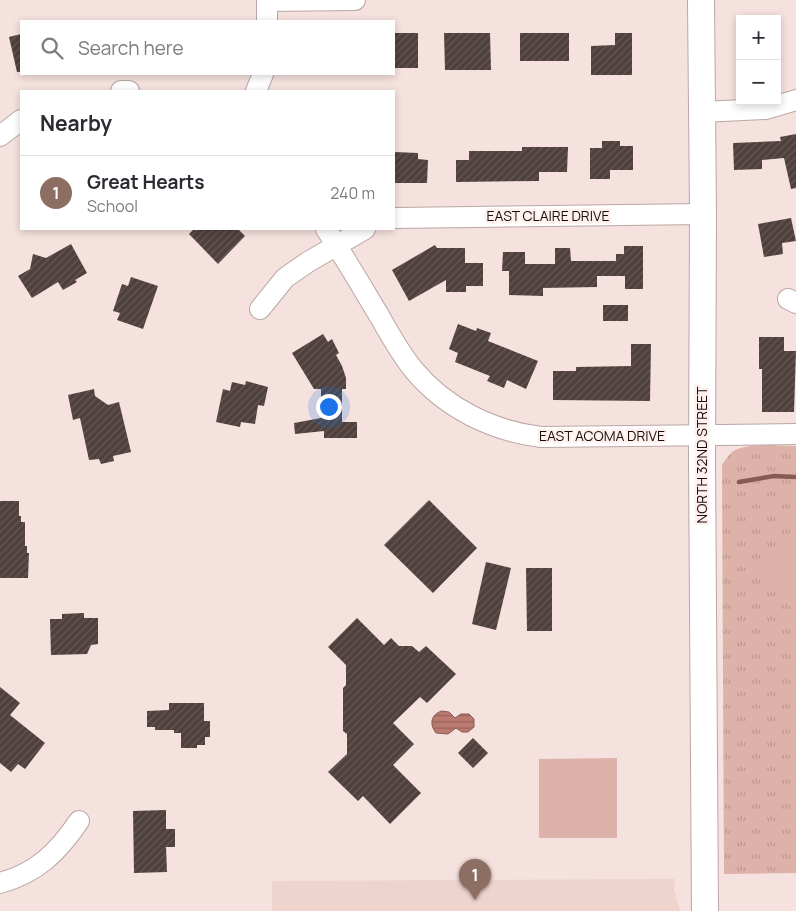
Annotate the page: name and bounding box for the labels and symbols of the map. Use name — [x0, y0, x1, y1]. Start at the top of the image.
street label: EAST CLAIRE DRIVE — [487, 206, 609, 225]
street label: NORTH 32ND STREET — [692, 386, 711, 523]
your location — [316, 394, 342, 420]
street label: EAST ACOMA DRIVE — [539, 426, 665, 445]
pin: 1 — [459, 859, 491, 900]

